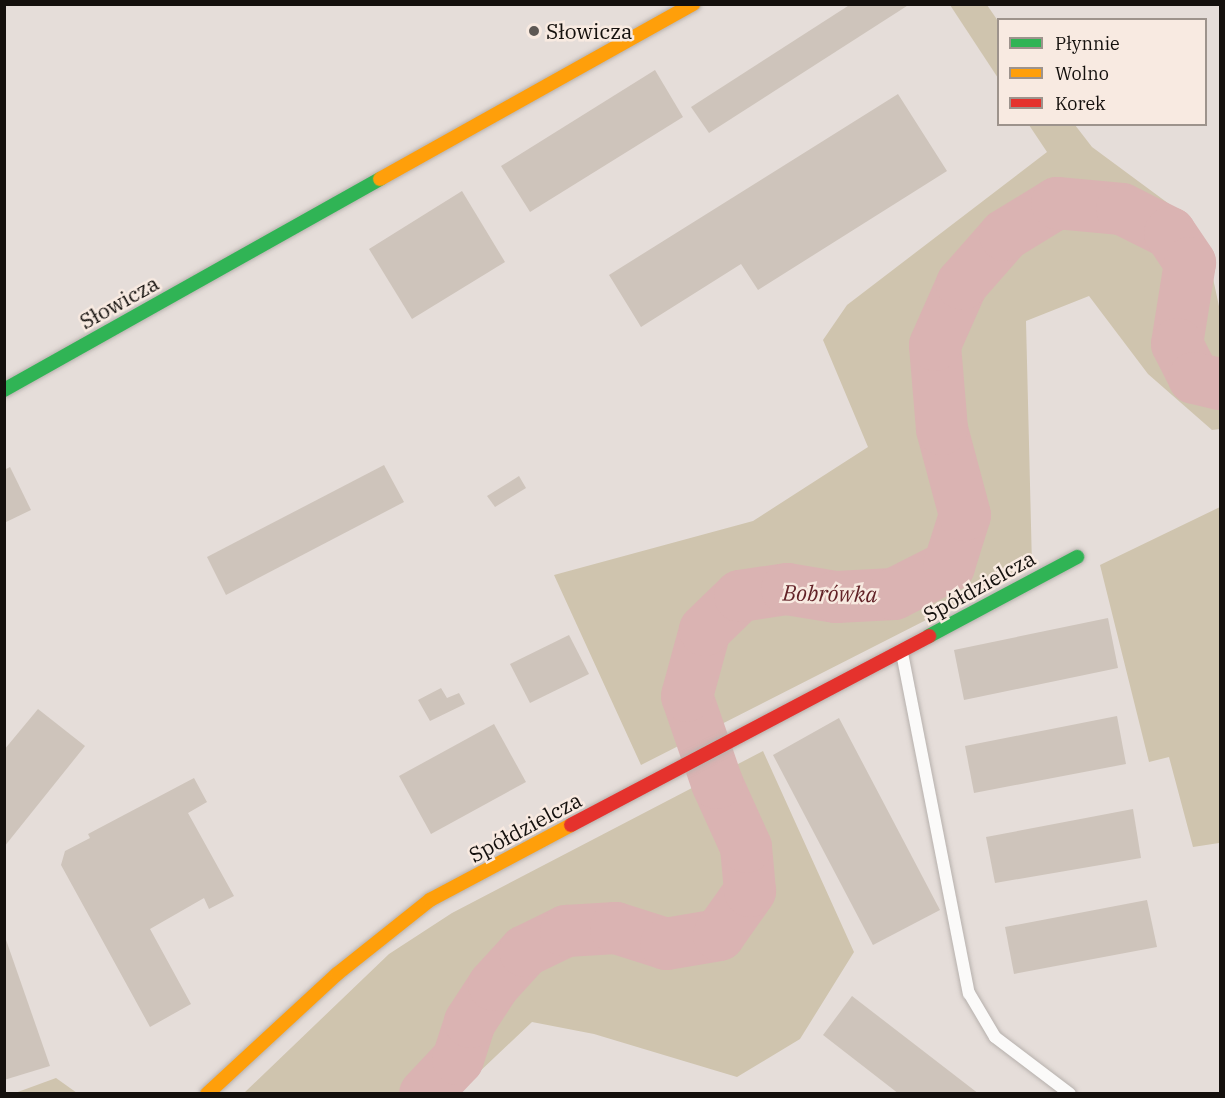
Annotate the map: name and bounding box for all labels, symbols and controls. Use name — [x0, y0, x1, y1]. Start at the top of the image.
place label: Słowicza — [546, 18, 632, 44]
legend — [997, 18, 1207, 126]
marker: Słowicza — [527, 24, 541, 38]
text: Płynnie — [1055, 32, 1120, 55]
text: Wolno — [1055, 62, 1109, 85]
text: Korek — [1055, 92, 1106, 115]
street label: Słowicza — [75, 270, 163, 334]
street label: Spółdzielcza — [919, 545, 1039, 627]
water label: Bobrówka — [782, 579, 878, 607]
street label: Spółdzielcza — [464, 787, 586, 867]

